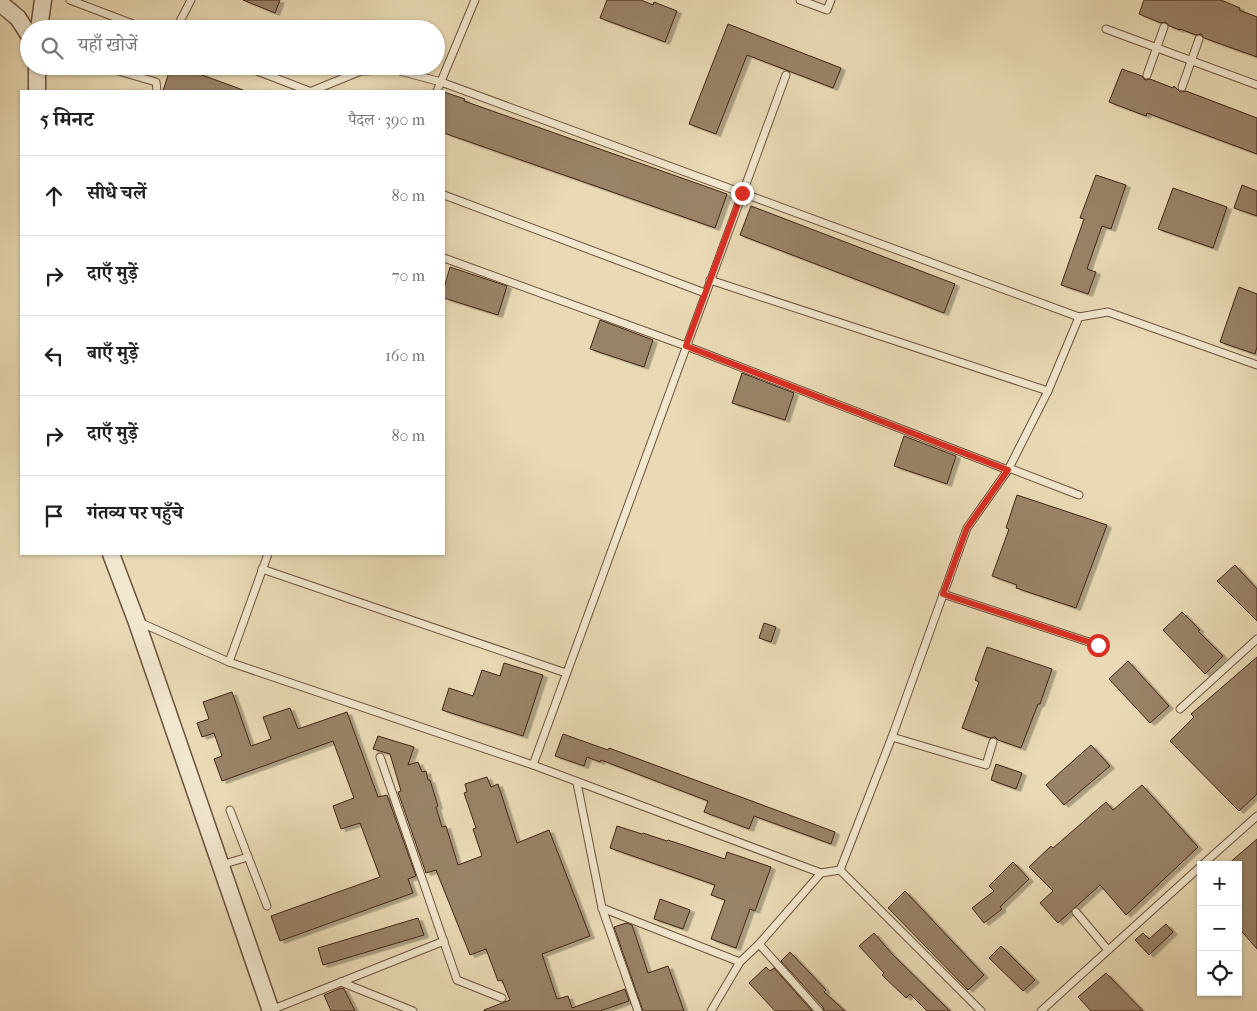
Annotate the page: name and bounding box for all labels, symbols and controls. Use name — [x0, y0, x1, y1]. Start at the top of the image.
search box — [20, 20, 445, 75]
icon: search — [38, 34, 66, 62]
text: यहाँ खोजें — [78, 34, 138, 56]
text: 5 मिनट — [40, 107, 93, 131]
text: पैदल · 390 m — [348, 110, 425, 129]
icon: ahead — [40, 182, 68, 210]
text: सीधे चलें — [87, 182, 146, 204]
route end — [731, 182, 754, 205]
text: 80 m — [391, 186, 425, 205]
icon: right — [40, 262, 68, 290]
text: दाएँ मुड़ें — [87, 262, 138, 284]
text: 70 m — [392, 266, 425, 285]
icon: left — [40, 342, 68, 370]
text: बाएँ मुड़ें — [87, 342, 138, 364]
text: 160 m — [385, 346, 425, 365]
icon: right — [40, 422, 68, 450]
text: दाएँ मुड़ें — [87, 422, 138, 444]
text: 80 m — [391, 426, 425, 445]
icon: arrive — [40, 502, 68, 530]
text: गंतव्य पर पहुँचे — [87, 502, 183, 524]
route start — [1087, 634, 1110, 657]
map controls — [1197, 861, 1242, 996]
button: + — [1197, 861, 1242, 906]
button: − — [1197, 906, 1242, 951]
button: locate — [1197, 951, 1242, 996]

